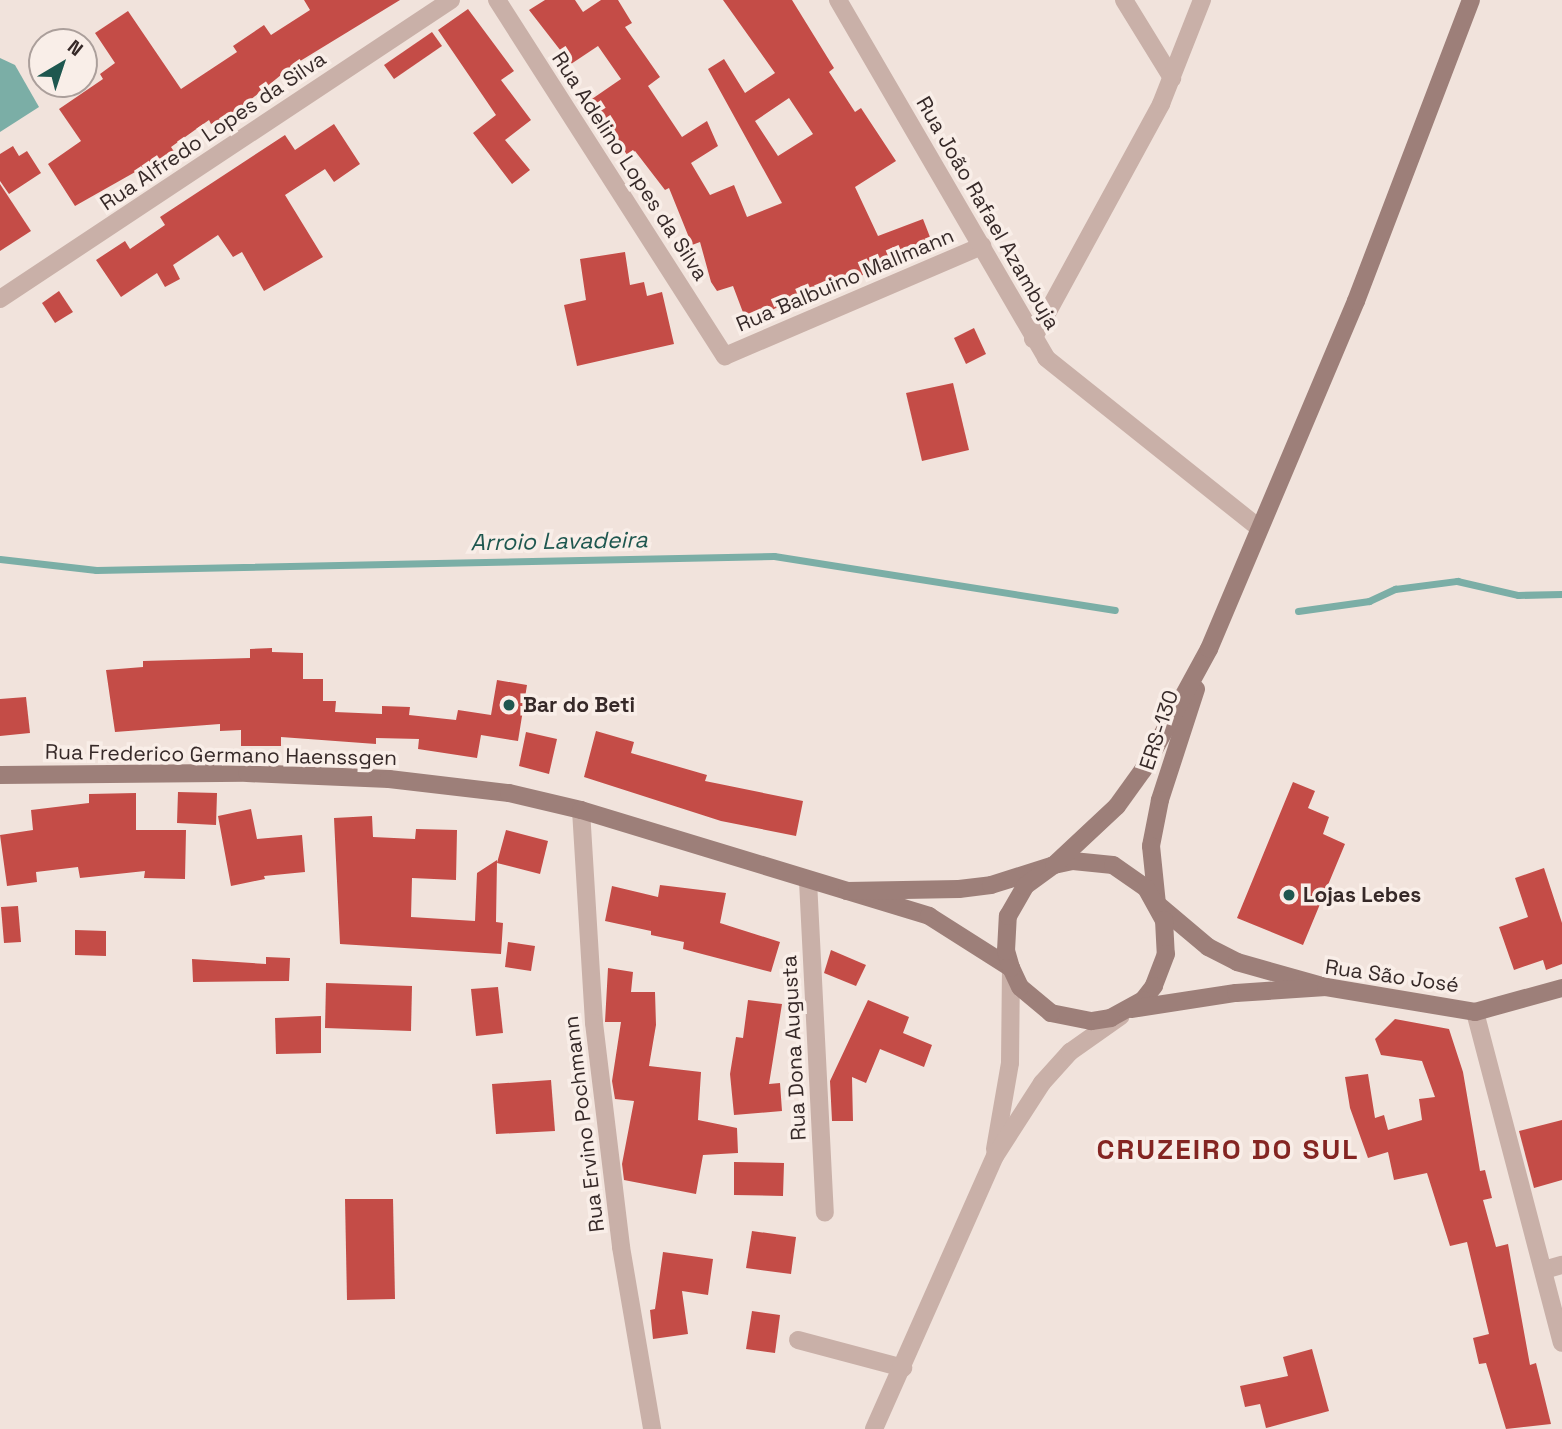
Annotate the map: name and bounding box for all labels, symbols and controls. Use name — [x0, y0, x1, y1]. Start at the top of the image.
north arrow — [28, 28, 98, 98]
text: N — [62, 34, 88, 62]
street label: Rua Alfredo Lopes da Silva — [95, 46, 331, 216]
street label: Rua Adelino Lopes da Silva — [546, 47, 714, 285]
street label: Rua João Rafael Azambuja — [911, 92, 1065, 334]
street label: Rua Balbuino Mallmann — [732, 223, 958, 337]
water label: Arroio Lavadeira — [470, 526, 648, 556]
street label: ERS-130 — [1134, 687, 1184, 773]
place label: Bar do Beti — [523, 692, 635, 718]
marker: Bar do Beti — [501, 697, 517, 713]
street label: Rua Frederico Germano Haenssgen — [45, 739, 397, 771]
place label: Lojas Lebes — [1303, 882, 1421, 908]
marker: Lojas Lebes — [1281, 887, 1297, 903]
street label: Rua São José — [1323, 954, 1461, 998]
street label: Rua Dona Augusta — [777, 955, 811, 1141]
street label: Rua Ervino Pochmann — [558, 1014, 610, 1234]
district label: CRUZEIRO DO SUL — [1098, 1132, 1358, 1166]

